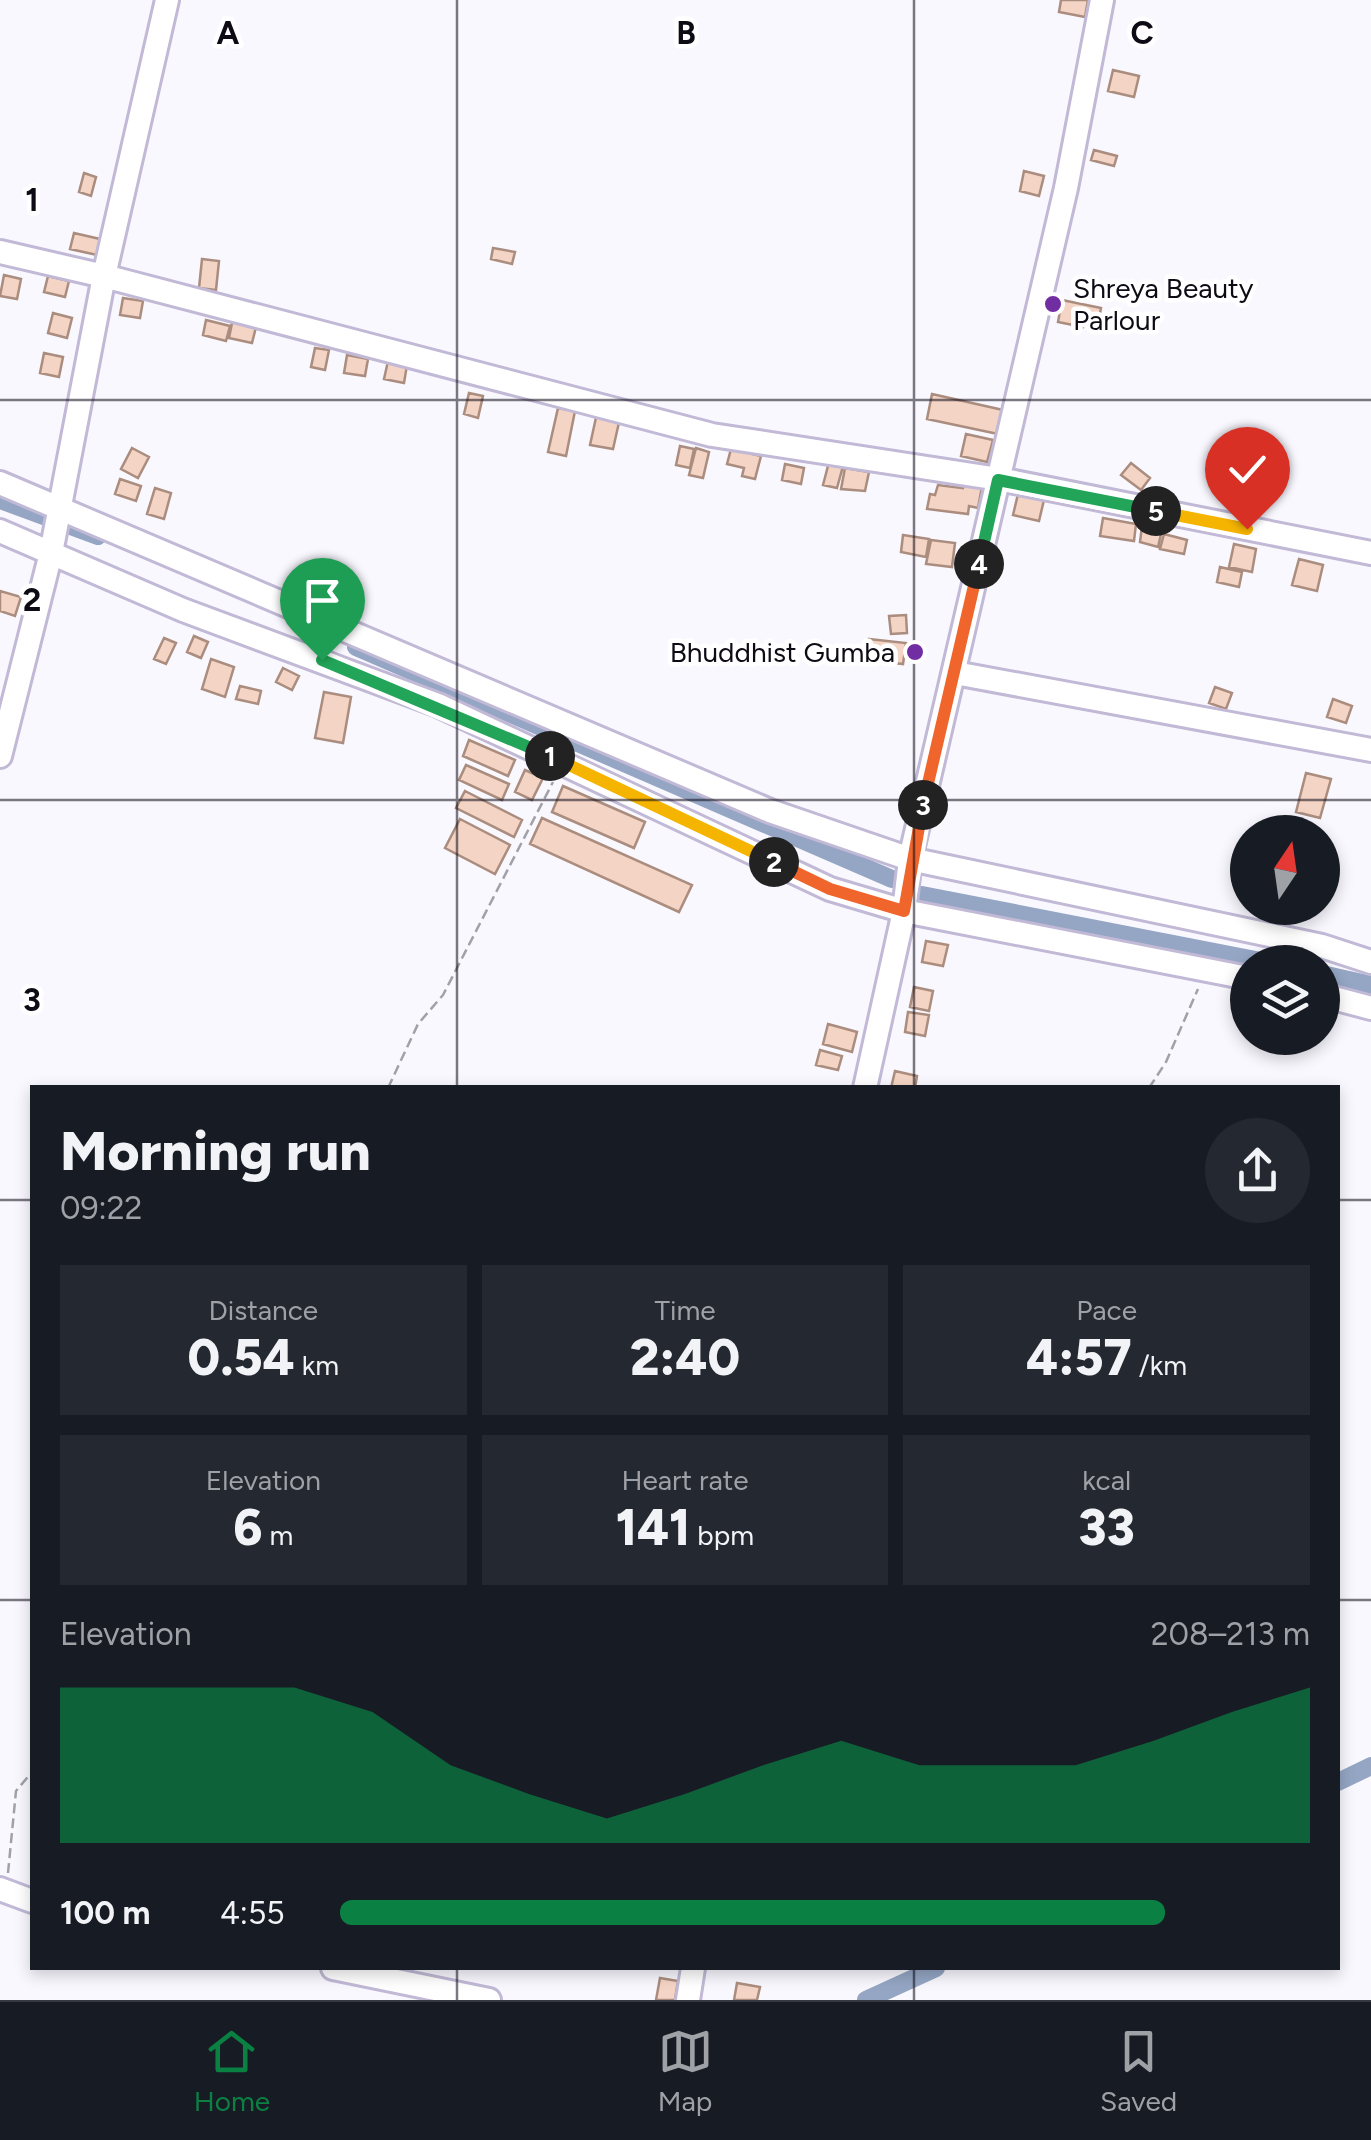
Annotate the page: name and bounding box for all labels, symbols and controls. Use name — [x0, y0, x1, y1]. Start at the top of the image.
text: A — [217, 14, 240, 52]
text: B — [676, 14, 696, 52]
text: C — [1130, 14, 1154, 52]
text: 1 — [25, 181, 39, 219]
place label: Shreya Beauty Parlour — [1073, 271, 1254, 337]
marker: Shreya Beauty Parlour — [1042, 293, 1064, 315]
pin — [1205, 427, 1290, 530]
icon: check — [1220, 442, 1275, 497]
pin: 5 — [1131, 486, 1181, 536]
text: 5 — [1148, 494, 1164, 528]
pin: 4 — [954, 539, 1004, 589]
text: 4 — [970, 547, 988, 581]
pin — [280, 558, 365, 661]
icon: arrive — [295, 573, 350, 628]
text: 2 — [23, 581, 41, 619]
place label: Bhuddhist Gumba — [670, 635, 895, 669]
marker: Bhuddhist Gumba — [904, 641, 926, 663]
pin: 1 — [525, 731, 575, 781]
text: 1 — [544, 739, 556, 773]
pin: 3 — [898, 780, 948, 830]
text: 3 — [915, 788, 931, 822]
north arrow — [1230, 815, 1340, 925]
map controls — [1230, 815, 1340, 1055]
pin: 2 — [749, 837, 799, 887]
text: 2 — [766, 845, 782, 879]
button: layers — [1230, 945, 1340, 1055]
text: 3 — [23, 981, 41, 1019]
text: Morning run — [60, 1118, 371, 1184]
button: share — [1205, 1118, 1310, 1223]
text: 09:22 — [60, 1189, 143, 1227]
text: Distance — [208, 1293, 318, 1327]
text: Time — [654, 1293, 716, 1327]
text: Pace — [1076, 1293, 1137, 1327]
text: 0.54 — [188, 1327, 295, 1388]
text: 2:40 — [630, 1327, 740, 1388]
text: 4:57 — [1026, 1327, 1132, 1388]
text: km — [295, 1348, 339, 1382]
text: /km — [1132, 1348, 1187, 1382]
text: Elevation — [206, 1463, 321, 1497]
text: Heart rate — [621, 1463, 749, 1497]
text: kcal — [1082, 1463, 1131, 1497]
text: 6 — [233, 1497, 263, 1558]
text: 141 — [616, 1497, 690, 1558]
text: 33 — [1079, 1497, 1135, 1558]
text: m — [263, 1518, 293, 1552]
text: bpm — [690, 1518, 754, 1552]
text: Elevation — [60, 1615, 192, 1653]
text: 208–213 m — [1151, 1615, 1310, 1653]
text: 100 m — [60, 1894, 151, 1932]
text: 4:55 — [220, 1894, 285, 1932]
tab: Home — [194, 2024, 270, 2118]
tab: Map — [658, 2024, 713, 2118]
tab: Saved — [1100, 2024, 1177, 2118]

